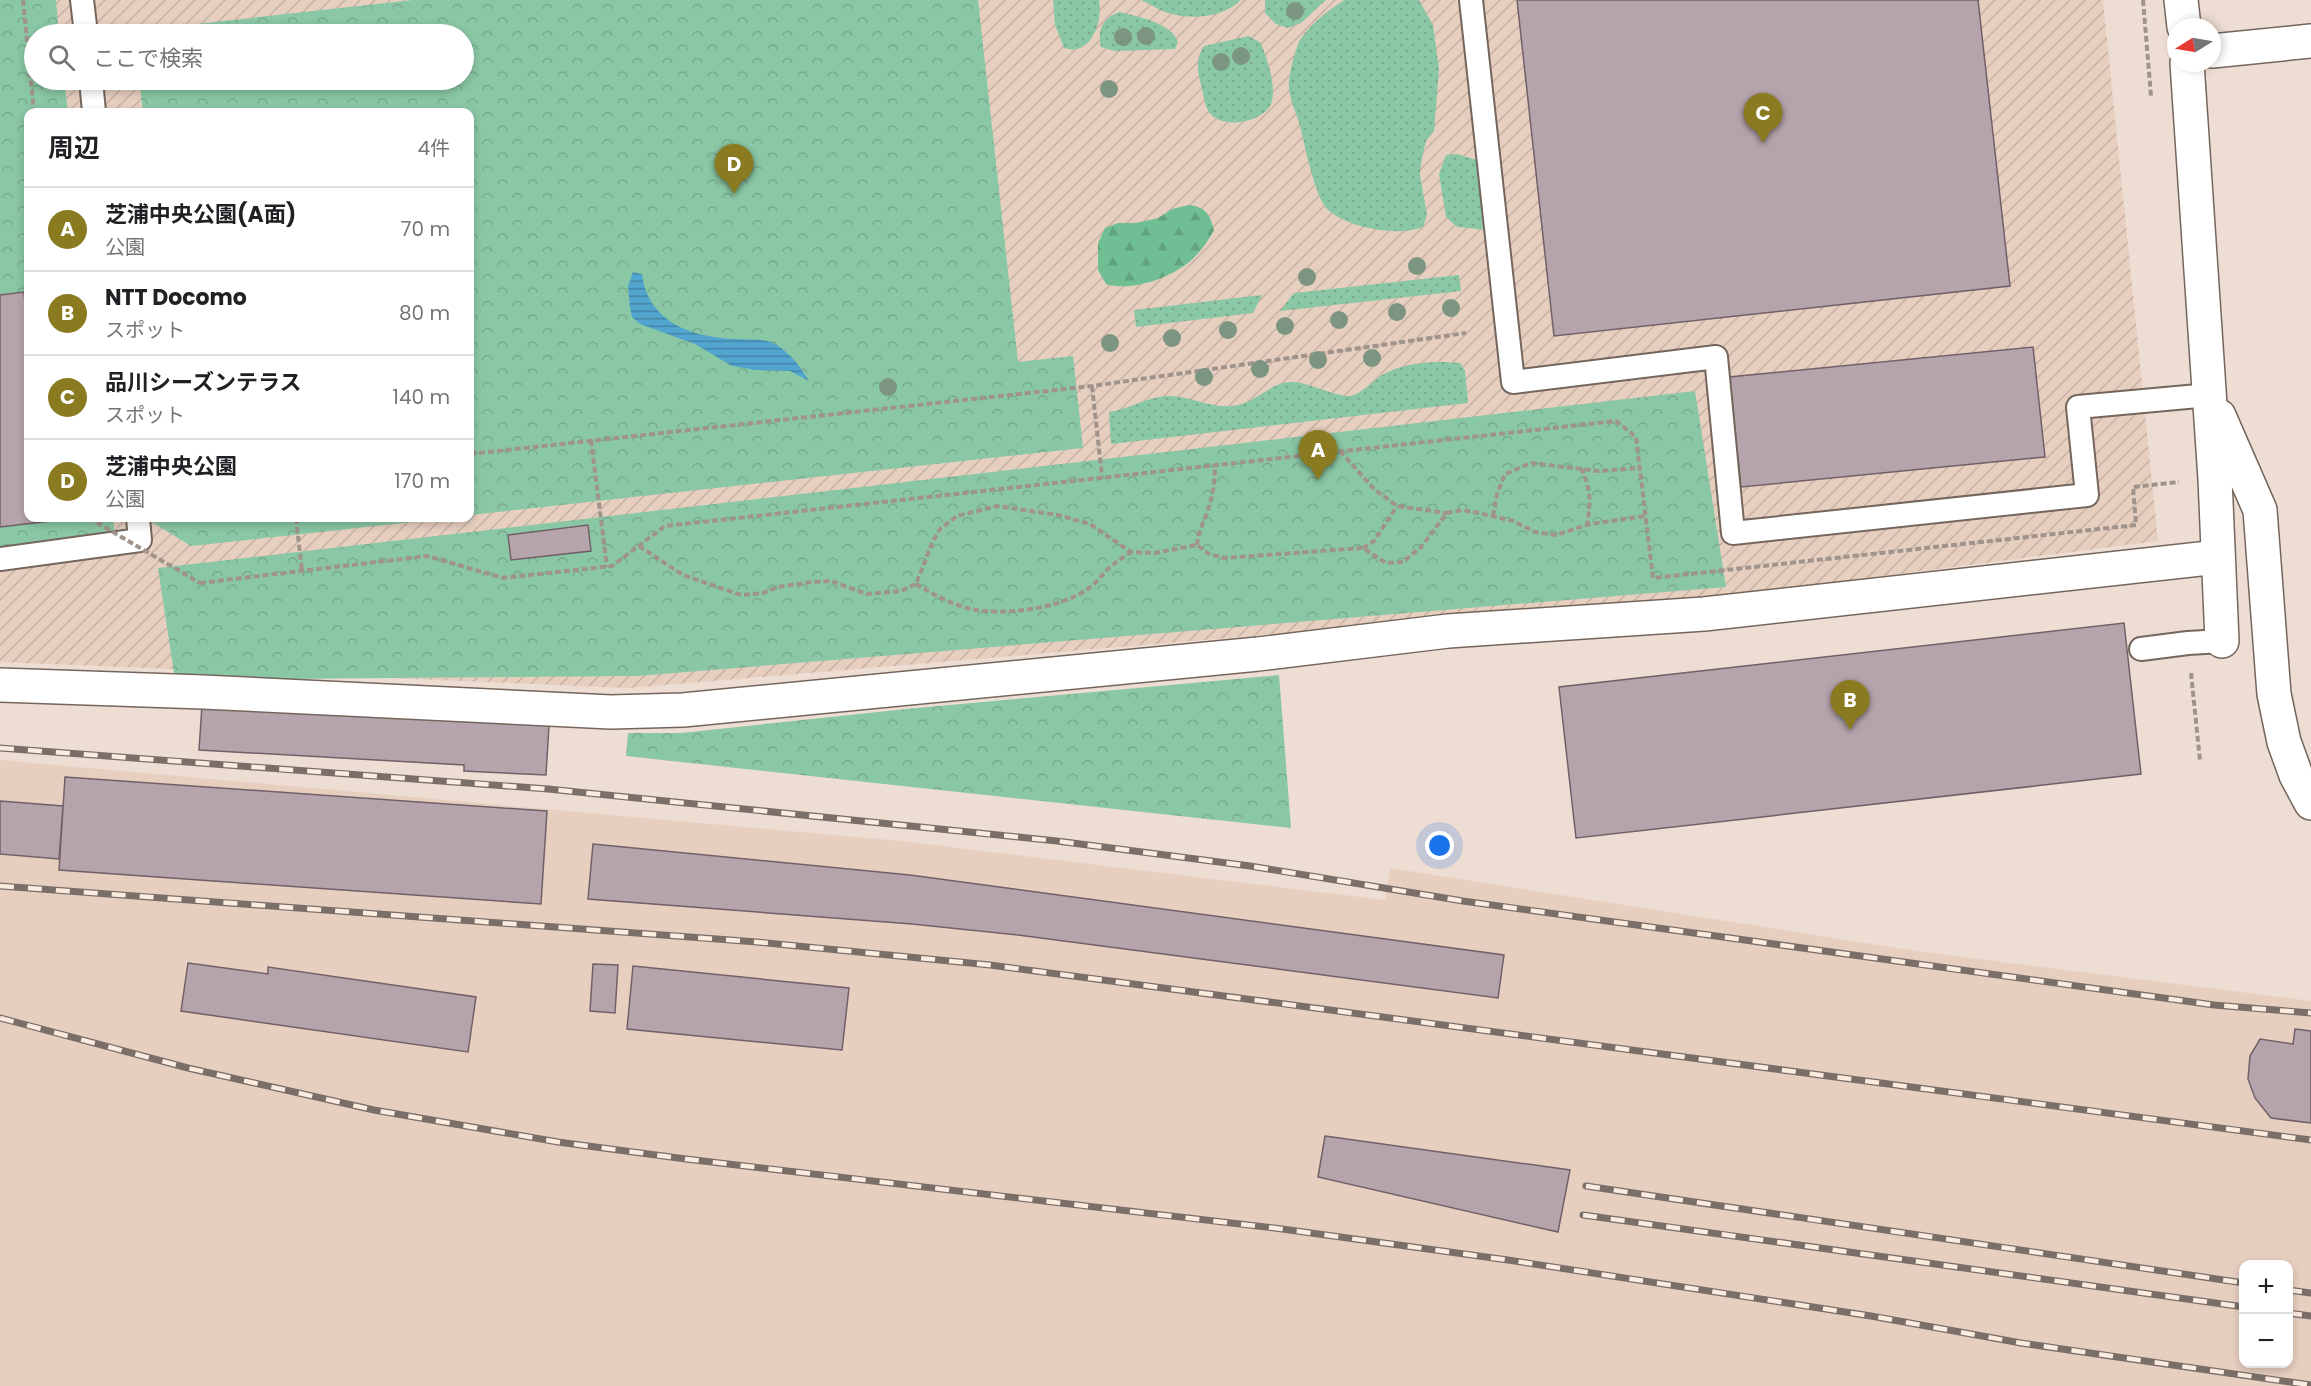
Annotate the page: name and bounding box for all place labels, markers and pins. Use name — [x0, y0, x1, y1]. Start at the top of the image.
pin: C — [1744, 94, 1782, 143]
pin: D — [714, 144, 754, 194]
pin: A — [1298, 430, 1338, 480]
pin: B — [1830, 680, 1870, 730]

